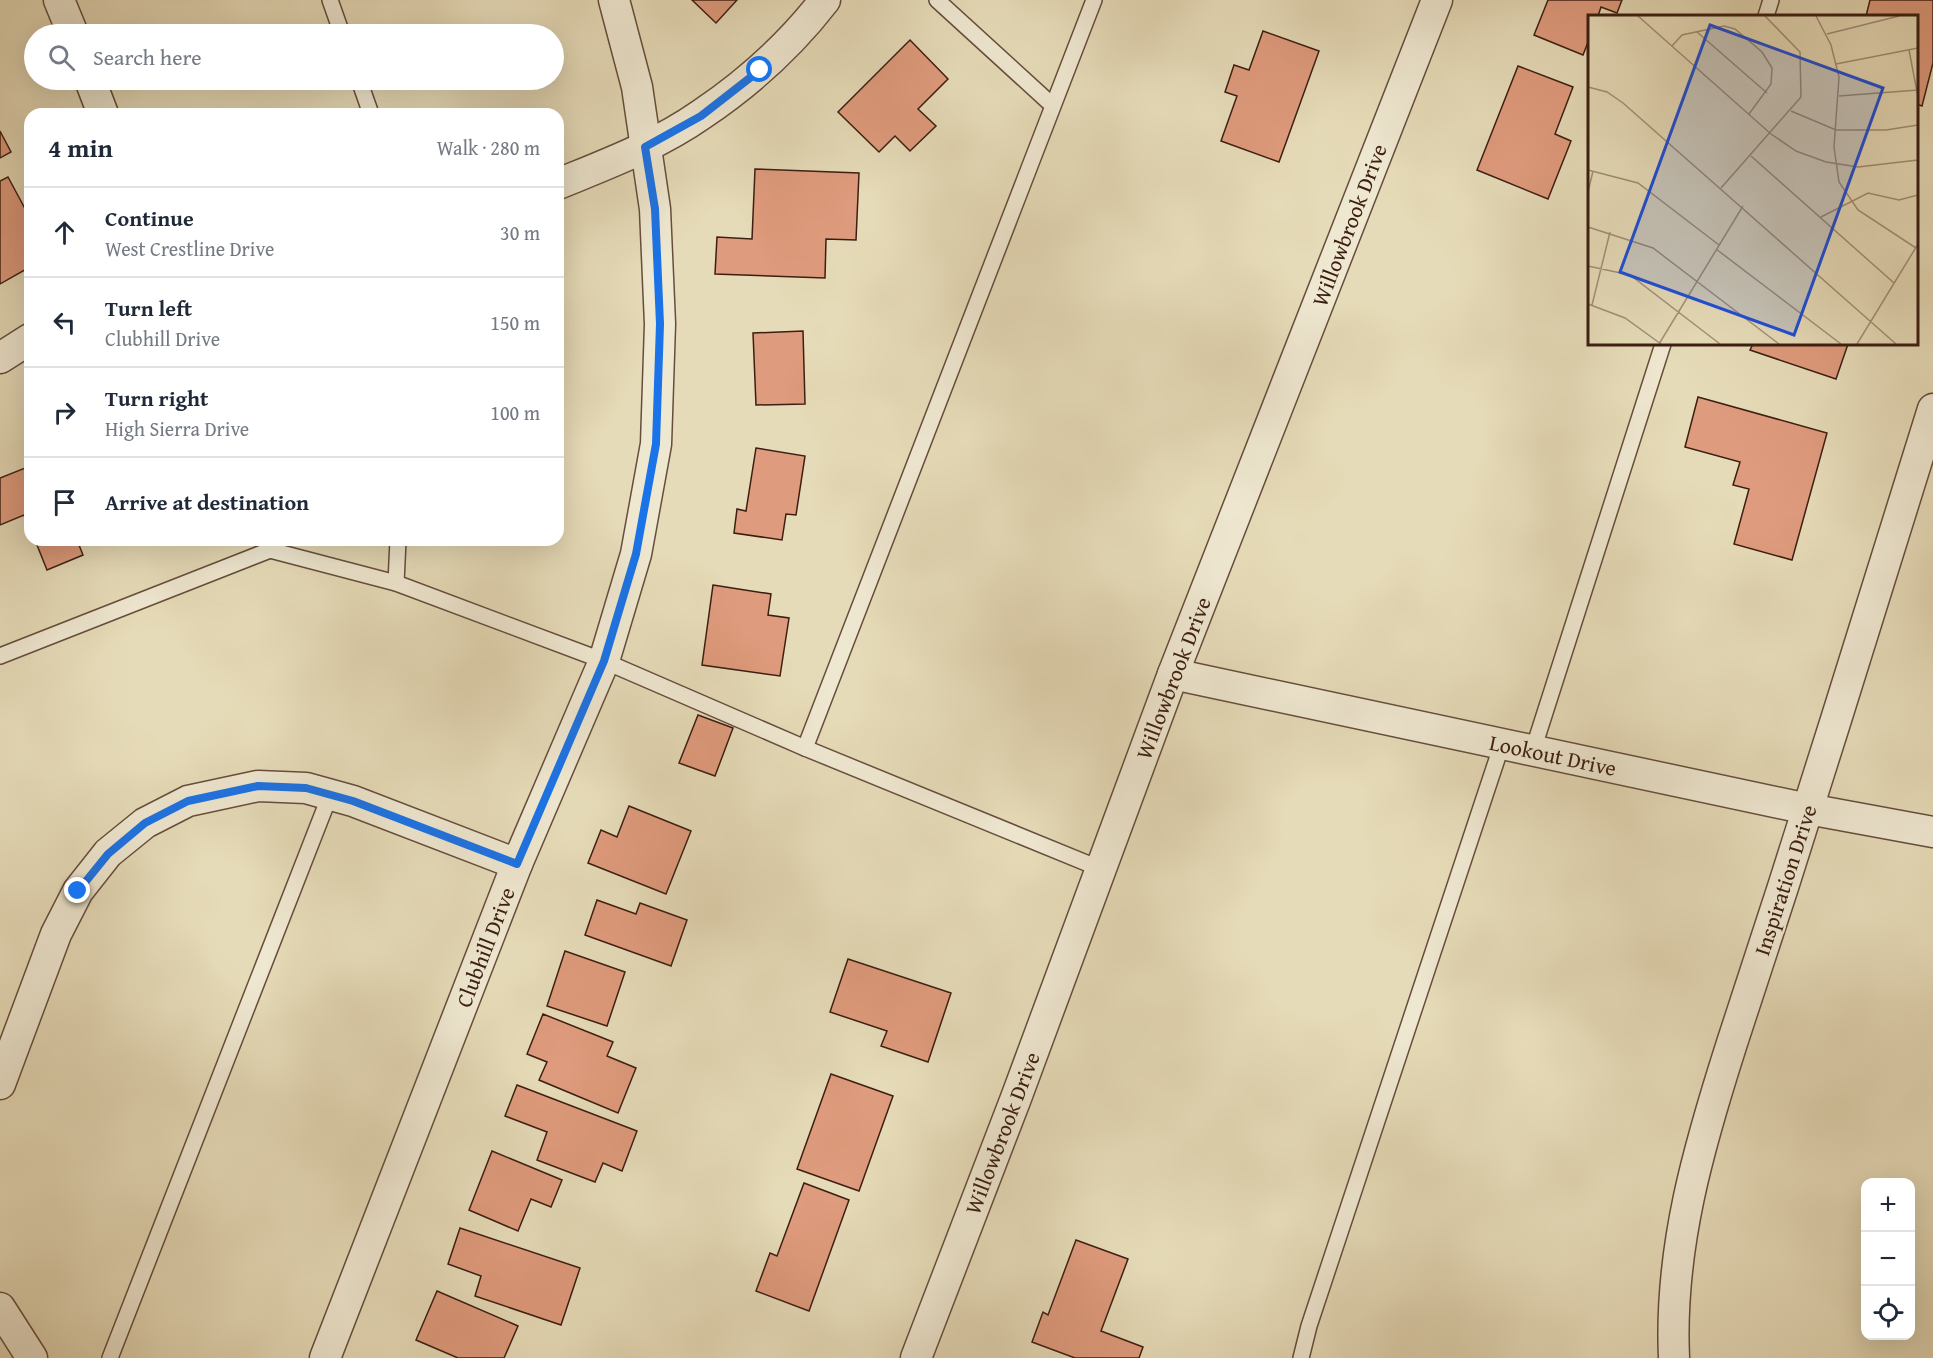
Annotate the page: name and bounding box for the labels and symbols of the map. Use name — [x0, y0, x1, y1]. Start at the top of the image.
inset map — [1588, 15, 1918, 345]
route start — [746, 56, 772, 82]
street label: Willowbrook Drive — [1303, 139, 1395, 311]
street label: Willowbrook Drive — [1127, 592, 1219, 764]
street label: Lookout Drive — [1487, 726, 1619, 784]
street label: Inspiration Drive — [1746, 800, 1824, 960]
route end — [64, 877, 90, 903]
street label: Clubhill Drive — [447, 882, 523, 1012]
street label: Willowbrook Drive — [956, 1047, 1048, 1219]

